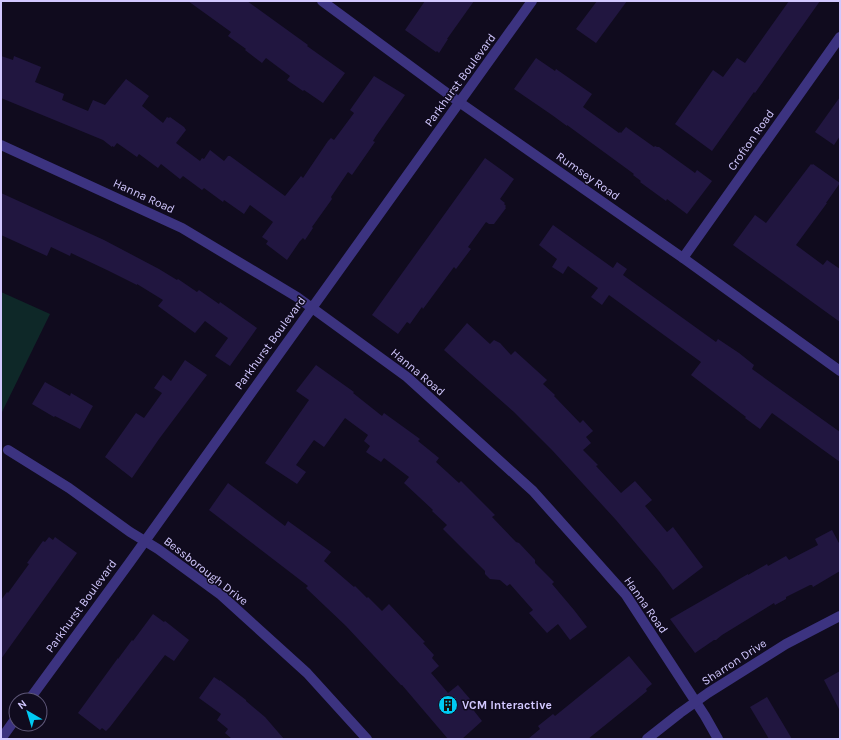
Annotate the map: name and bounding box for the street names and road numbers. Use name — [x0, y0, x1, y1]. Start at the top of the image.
street label: Parkhurst Boulevard — [421, 31, 499, 129]
street label: Crofton Road — [725, 107, 777, 173]
street label: Rumsey Road — [554, 149, 622, 203]
street label: Hanna Road — [111, 176, 177, 216]
street label: Parkhurst Boulevard — [231, 294, 309, 392]
street label: Hanna Road — [388, 345, 448, 399]
street label: Bessborough Drive — [161, 534, 251, 608]
street label: Parkhurst Boulevard — [42, 557, 120, 655]
street label: Hanna Road — [621, 574, 671, 636]
street label: Sharron Drive — [699, 636, 769, 688]

